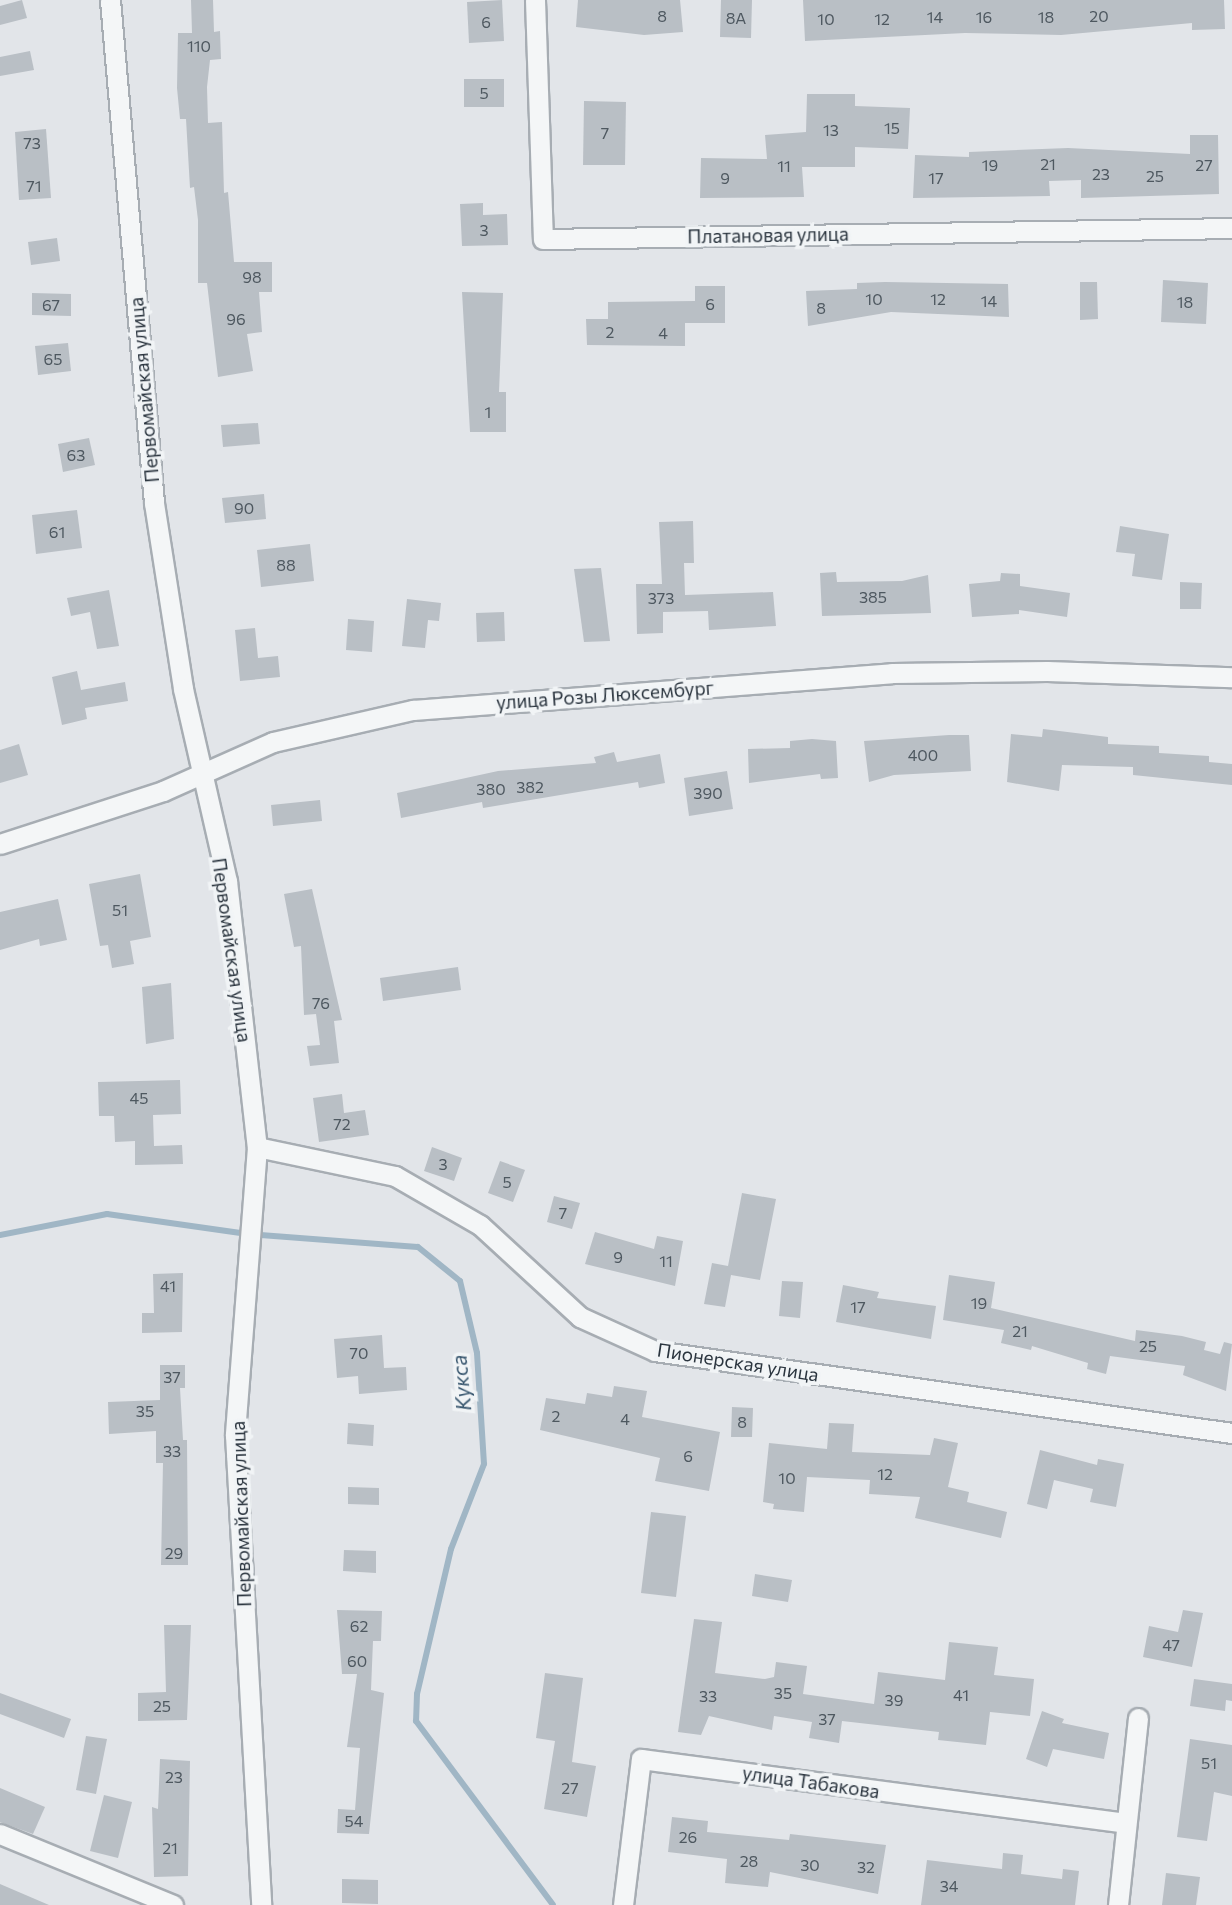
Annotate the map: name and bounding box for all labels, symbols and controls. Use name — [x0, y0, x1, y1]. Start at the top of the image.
house number: 8 — [657, 6, 667, 26]
house number: 20 — [1089, 6, 1109, 26]
house number: 14 — [927, 7, 943, 27]
house number: 16 — [976, 7, 992, 27]
house number: 18 — [1038, 7, 1054, 27]
house number: 8А — [726, 8, 746, 28]
house number: 10 — [817, 9, 835, 29]
house number: 12 — [874, 9, 890, 29]
house number: 6 — [481, 12, 491, 32]
house number: 110 — [187, 36, 211, 56]
house number: 5 — [479, 83, 489, 103]
house number: 15 — [884, 118, 900, 138]
house number: 13 — [823, 120, 839, 140]
house number: 7 — [601, 123, 609, 143]
house number: 73 — [23, 133, 41, 153]
house number: 21 — [1040, 154, 1056, 174]
house number: 19 — [982, 155, 998, 175]
house number: 27 — [1195, 155, 1213, 175]
house number: 11 — [777, 156, 791, 176]
house number: 23 — [1092, 164, 1110, 184]
house number: 25 — [1146, 166, 1164, 186]
house number: 9 — [720, 168, 730, 188]
house number: 17 — [928, 168, 944, 188]
house number: 71 — [26, 176, 42, 196]
house number: 3 — [479, 220, 489, 240]
street label: Платановая улица — [687, 222, 849, 248]
house number: 98 — [242, 267, 262, 287]
house number: 10 — [865, 289, 883, 309]
house number: 12 — [930, 289, 946, 309]
house number: 14 — [981, 291, 997, 311]
house number: 18 — [1177, 292, 1193, 312]
house number: 6 — [705, 294, 715, 314]
house number: 67 — [42, 295, 60, 315]
street label: Первомайская улица — [125, 296, 163, 484]
house number: 8 — [816, 298, 826, 318]
house number: 96 — [226, 309, 246, 329]
house number: 2 — [606, 322, 614, 342]
house number: 4 — [658, 323, 668, 343]
house number: 65 — [44, 349, 62, 369]
house number: 1 — [485, 402, 491, 422]
house number: 63 — [67, 445, 85, 465]
house number: 90 — [234, 498, 254, 518]
house number: 61 — [49, 522, 65, 542]
house number: 88 — [276, 555, 296, 575]
house number: 385 — [859, 587, 887, 607]
house number: 373 — [648, 588, 674, 608]
street label: улица Розы Люксембург — [495, 676, 715, 714]
house number: 400 — [908, 745, 938, 765]
house number: 382 — [516, 777, 544, 797]
house number: 380 — [476, 779, 506, 799]
house number: 390 — [693, 783, 723, 803]
street label: Первомайская улица — [208, 856, 256, 1044]
house number: 51 — [112, 900, 128, 920]
house number: 76 — [312, 993, 330, 1013]
house number: 45 — [130, 1088, 148, 1108]
house number: 72 — [333, 1114, 351, 1134]
house number: 3 — [438, 1154, 448, 1174]
house number: 5 — [502, 1172, 512, 1192]
house number: 7 — [559, 1203, 567, 1223]
house number: 9 — [613, 1247, 623, 1267]
house number: 11 — [659, 1251, 673, 1271]
house number: 41 — [160, 1276, 176, 1296]
house number: 19 — [971, 1293, 987, 1313]
house number: 17 — [850, 1297, 866, 1317]
house number: 21 — [1012, 1321, 1028, 1341]
house number: 25 — [1139, 1336, 1157, 1356]
street label: Пионерская улица — [656, 1338, 820, 1386]
house number: 70 — [350, 1343, 368, 1363]
water label: Кукса — [446, 1354, 476, 1412]
house number: 37 — [163, 1367, 181, 1387]
house number: 35 — [136, 1401, 154, 1421]
house number: 2 — [552, 1406, 560, 1426]
house number: 4 — [620, 1409, 630, 1429]
house number: 8 — [737, 1412, 747, 1432]
street label: Первомайская улица — [226, 1421, 256, 1607]
house number: 33 — [163, 1441, 181, 1461]
house number: 6 — [683, 1446, 693, 1466]
house number: 12 — [877, 1464, 893, 1484]
house number: 10 — [778, 1468, 796, 1488]
house number: 29 — [165, 1543, 183, 1563]
house number: 62 — [350, 1616, 368, 1636]
house number: 47 — [1162, 1635, 1180, 1655]
house number: 60 — [347, 1651, 367, 1671]
house number: 35 — [774, 1683, 792, 1703]
house number: 41 — [953, 1685, 969, 1705]
house number: 33 — [699, 1686, 717, 1706]
house number: 39 — [885, 1690, 903, 1710]
house number: 25 — [153, 1696, 171, 1716]
house number: 37 — [818, 1709, 836, 1729]
house number: 51 — [1201, 1753, 1217, 1773]
street label: улица Табакова — [741, 1761, 881, 1803]
house number: 23 — [165, 1767, 183, 1787]
house number: 27 — [561, 1778, 579, 1798]
house number: 54 — [345, 1811, 363, 1831]
house number: 26 — [679, 1827, 697, 1847]
house number: 21 — [162, 1838, 178, 1858]
house number: 28 — [740, 1851, 758, 1871]
house number: 30 — [800, 1855, 820, 1875]
house number: 32 — [857, 1857, 875, 1877]
house number: 34 — [940, 1876, 958, 1896]

